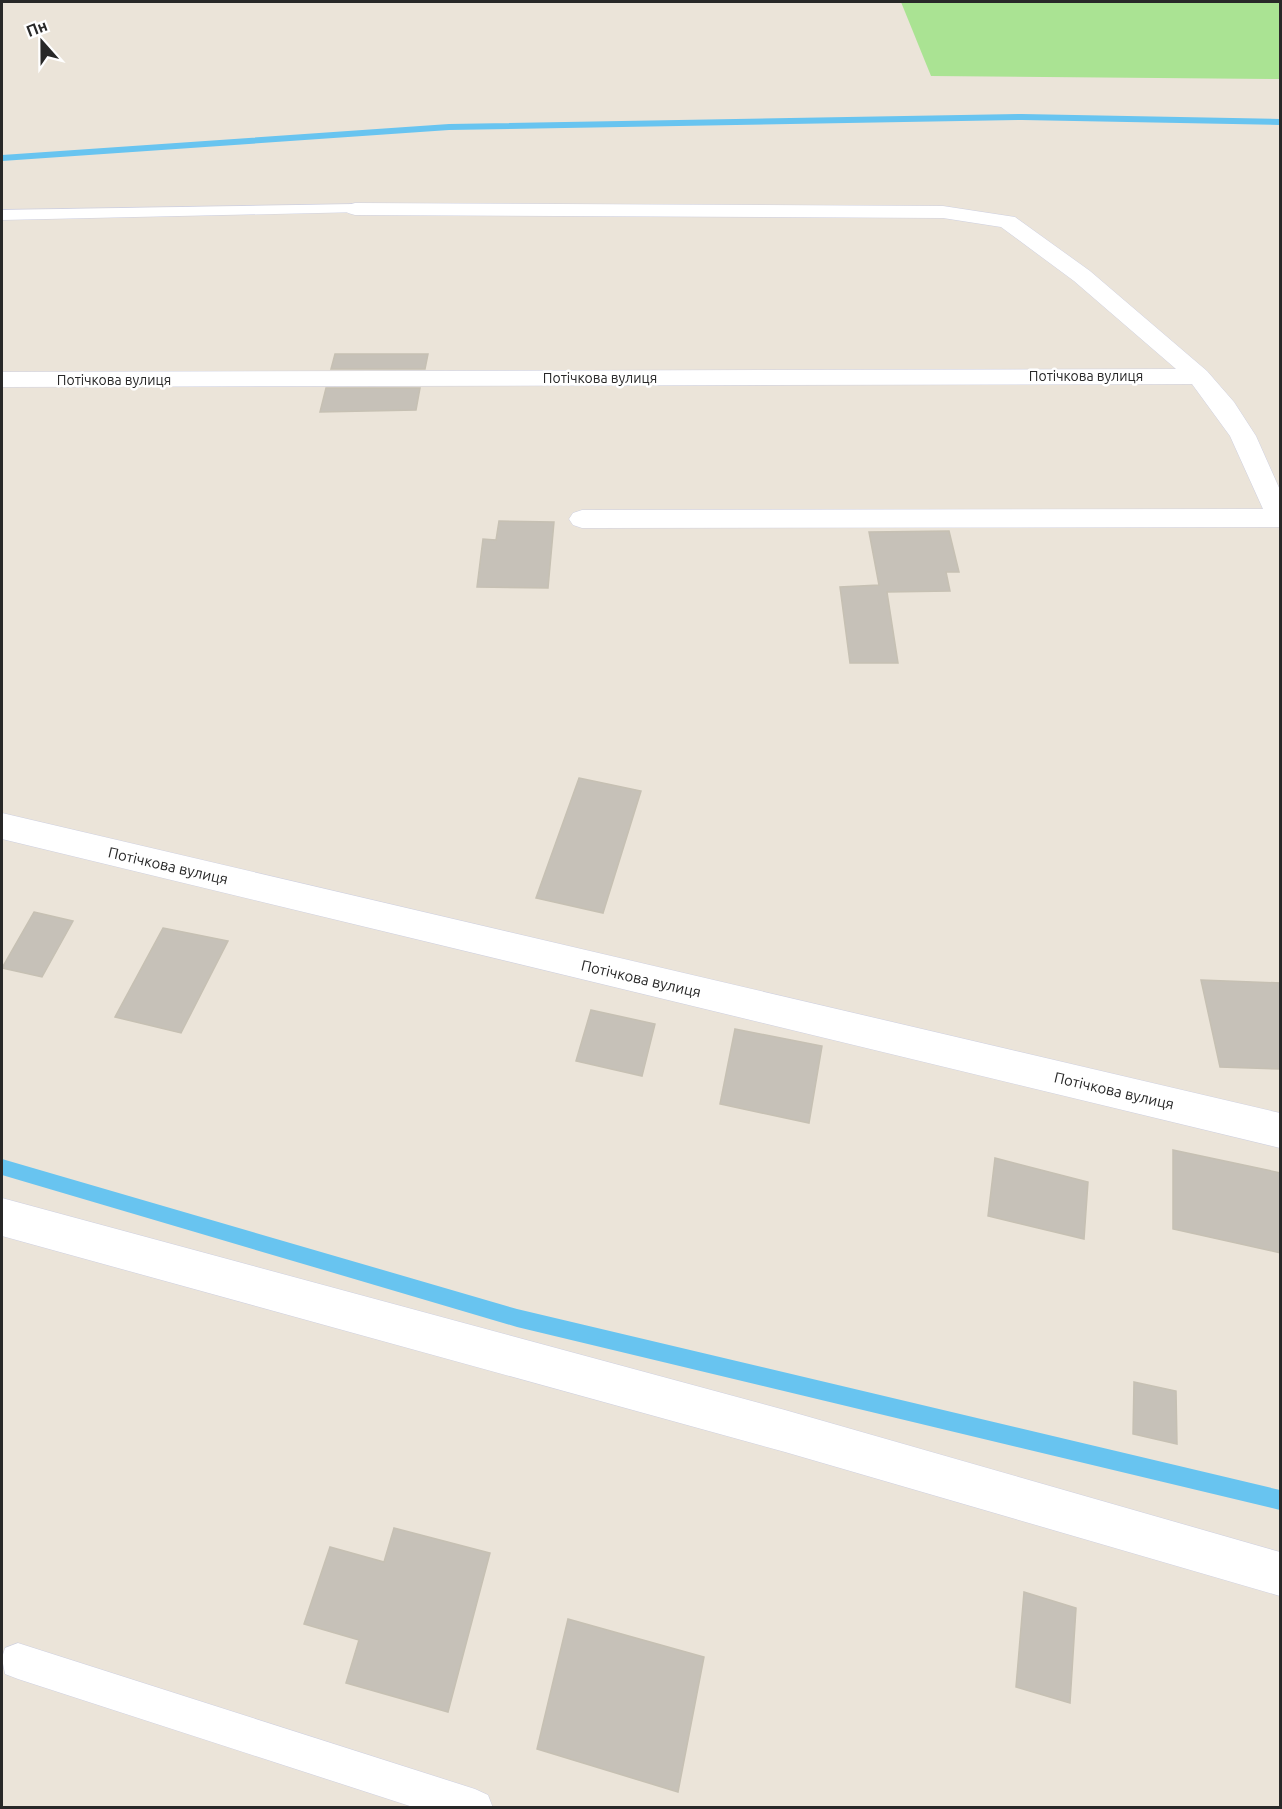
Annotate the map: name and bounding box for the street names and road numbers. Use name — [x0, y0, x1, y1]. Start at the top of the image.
street label: Потічкова вулиця — [1029, 368, 1143, 384]
street label: Потічкова вулиця — [543, 370, 657, 386]
street label: Потічкова вулиця — [57, 372, 171, 388]
street label: Потічкова вулиця — [106, 843, 230, 888]
street label: Потічкова вулиця — [579, 956, 703, 1001]
street label: Потічкова вулиця — [1052, 1068, 1176, 1113]

